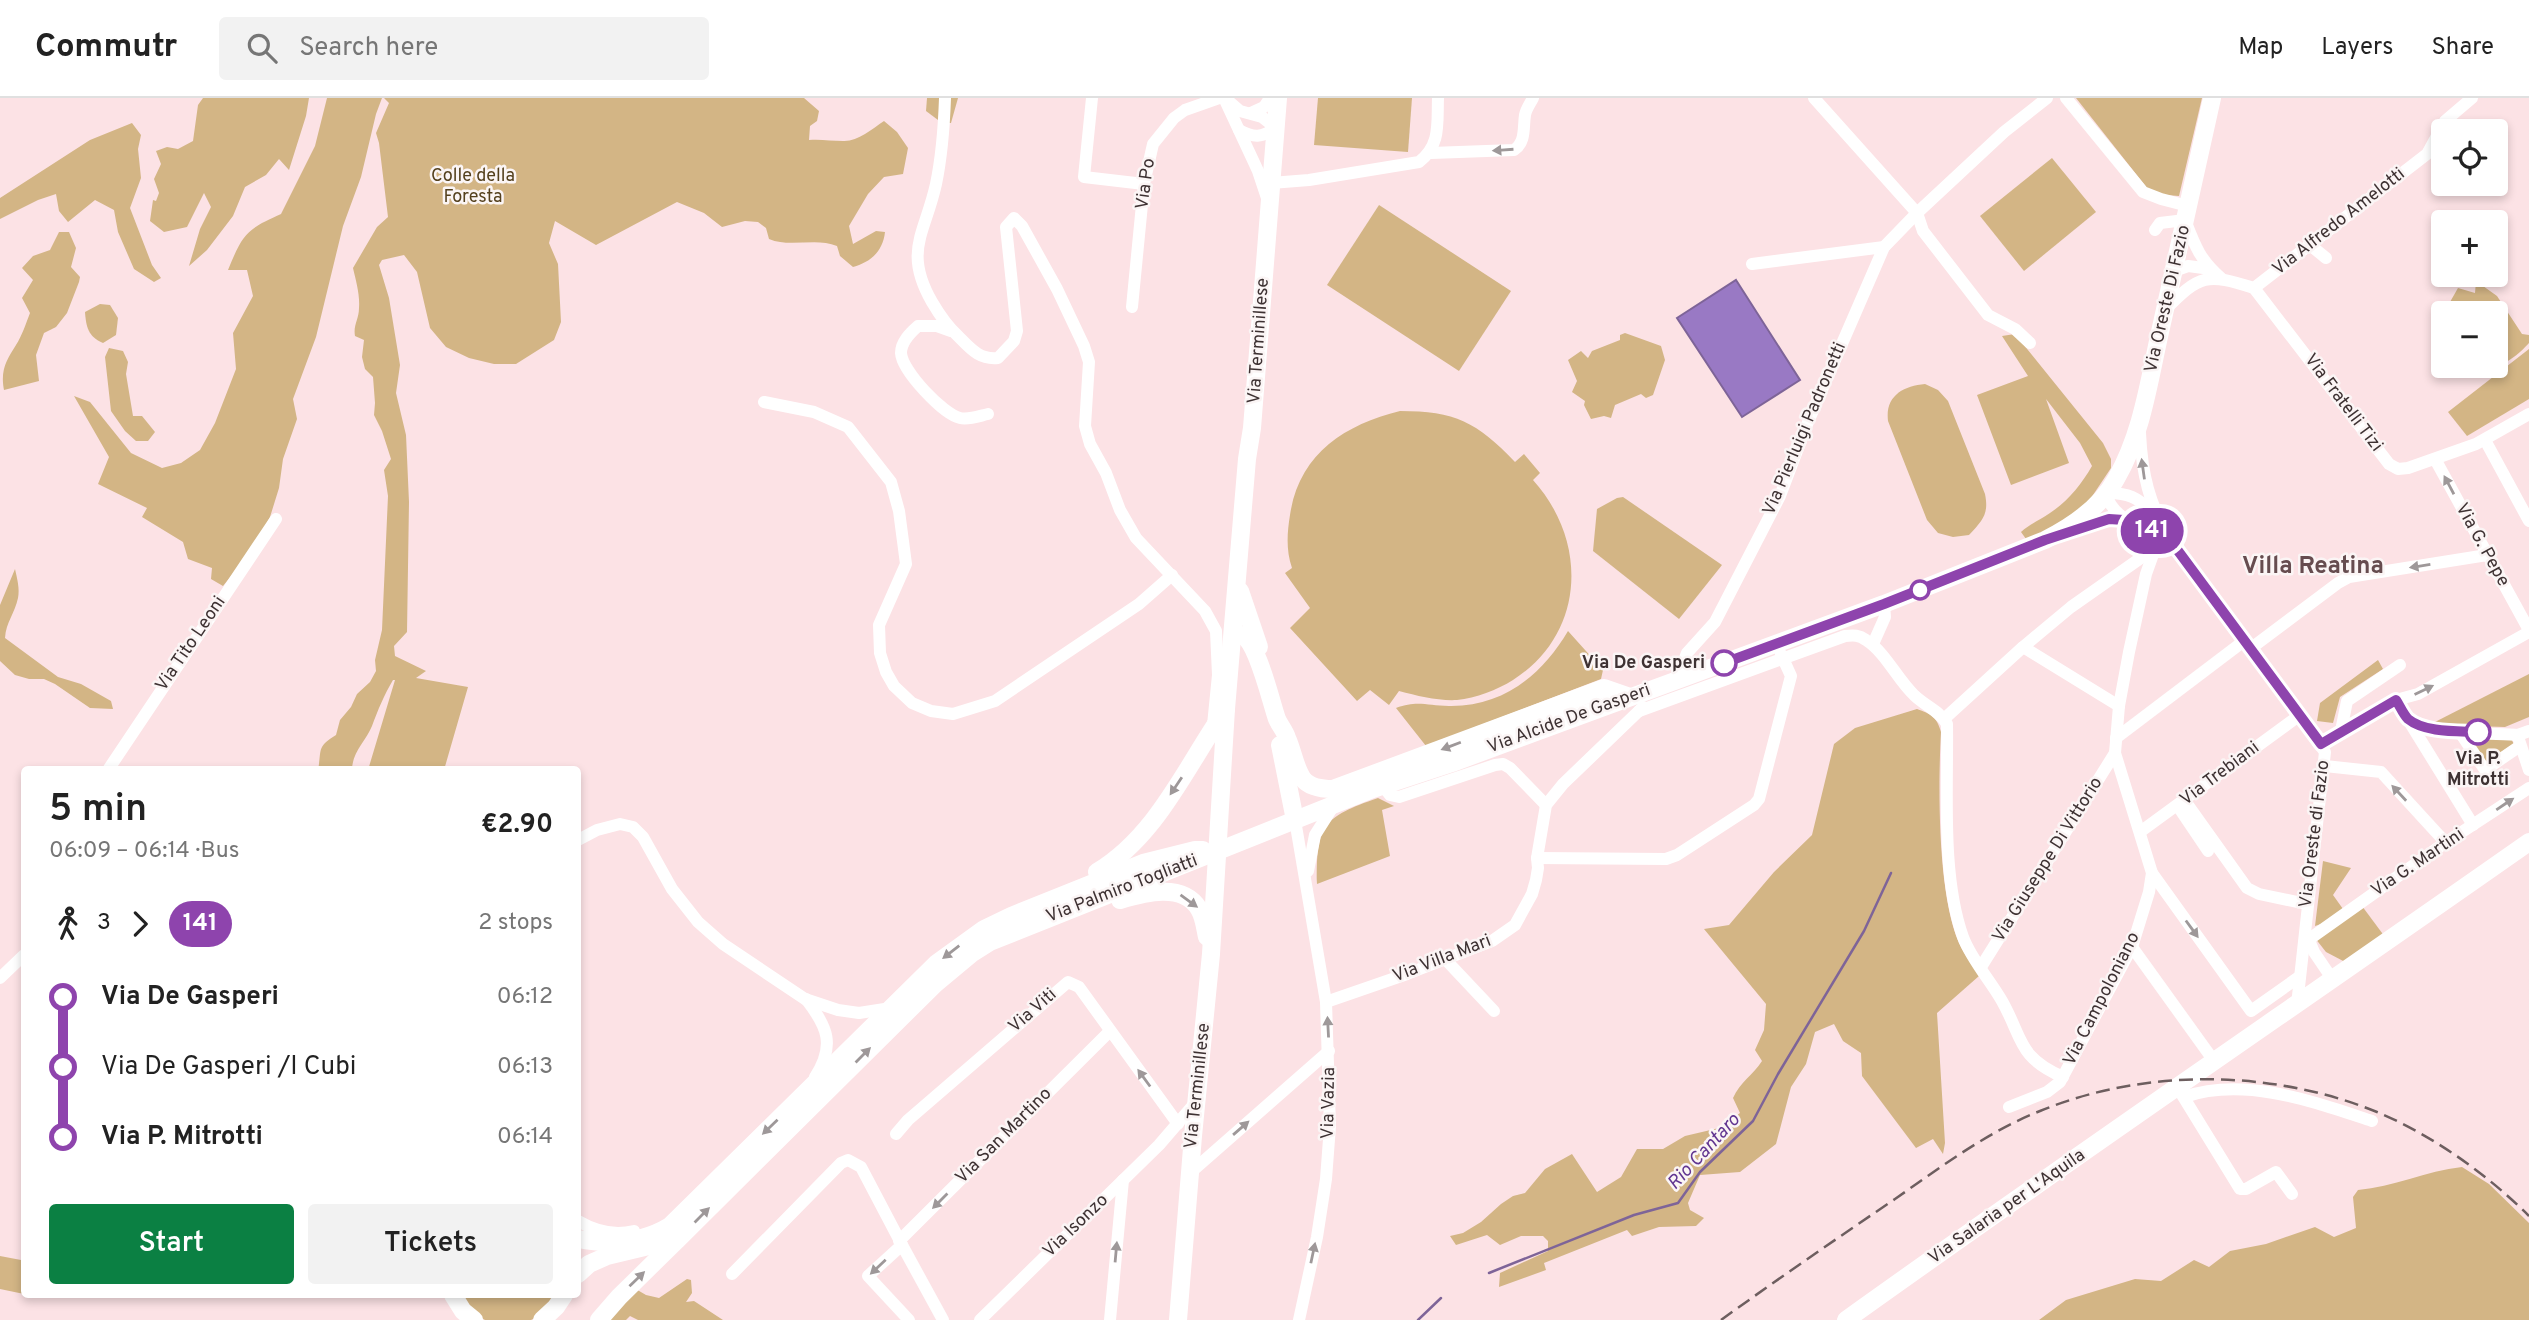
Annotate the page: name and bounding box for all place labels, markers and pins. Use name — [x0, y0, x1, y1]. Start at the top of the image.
unlabelled marker — [1910, 580, 1930, 600]
marker: Via De Gasperi — [1711, 650, 1737, 676]
place label: Via De Gasperi — [1582, 652, 1705, 675]
marker: Via P. Mitrotti — [2465, 719, 2491, 745]
place label: Via P. Mitrotti — [2447, 748, 2509, 792]

